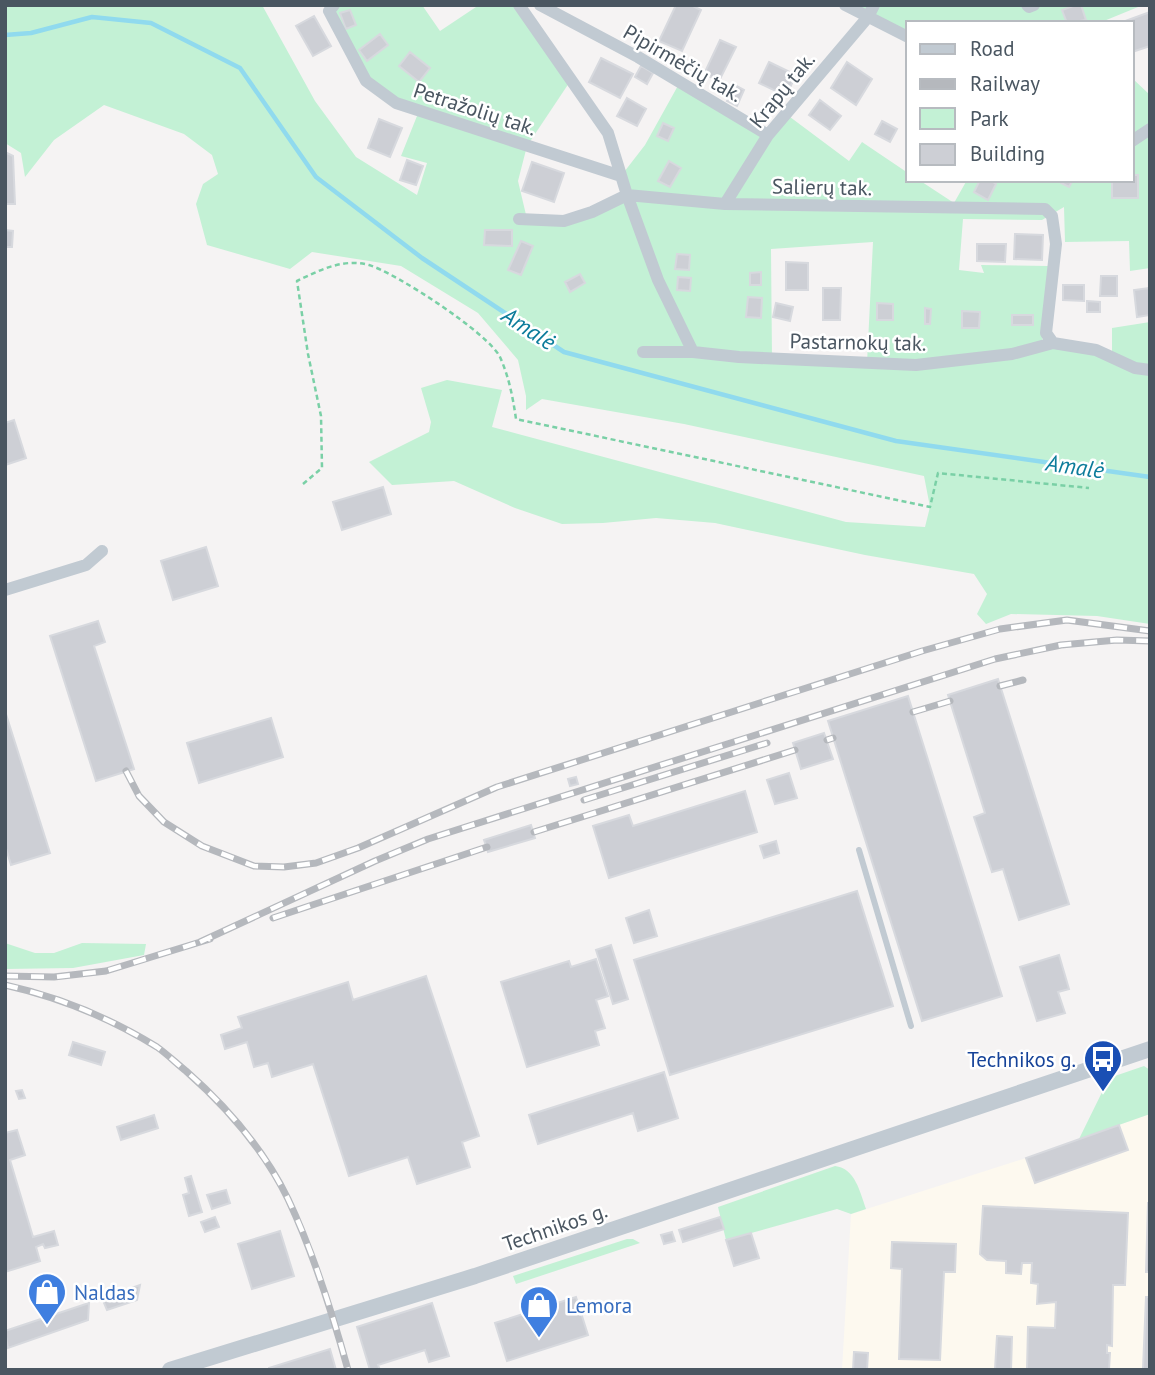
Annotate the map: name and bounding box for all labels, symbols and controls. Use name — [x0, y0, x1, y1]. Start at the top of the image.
street label: Pipirmėčių tak. — [619, 18, 747, 108]
legend — [906, 21, 1134, 182]
text: Road — [970, 35, 1014, 62]
street label: Krapų tak. — [743, 46, 821, 134]
text: Railway — [970, 70, 1040, 97]
street label: Petražolių tak. — [410, 76, 540, 142]
text: Park — [970, 105, 1009, 132]
text: Building — [970, 140, 1045, 167]
street label: Salierų tak. — [772, 173, 872, 201]
water label: Amalė — [496, 299, 562, 356]
street label: Pastarnokų tak. — [789, 327, 927, 357]
water label: Amalė — [1043, 447, 1106, 484]
bus stop icon: Technikos g. — [1082, 1038, 1124, 1093]
place label: Technikos g. — [967, 1046, 1076, 1073]
street label: Technikos g. — [499, 1197, 611, 1257]
shop icon: Naldas — [26, 1271, 68, 1326]
place label: Naldas — [74, 1279, 135, 1306]
shop icon: Lemora — [518, 1284, 560, 1339]
place label: Lemora — [566, 1292, 632, 1319]

